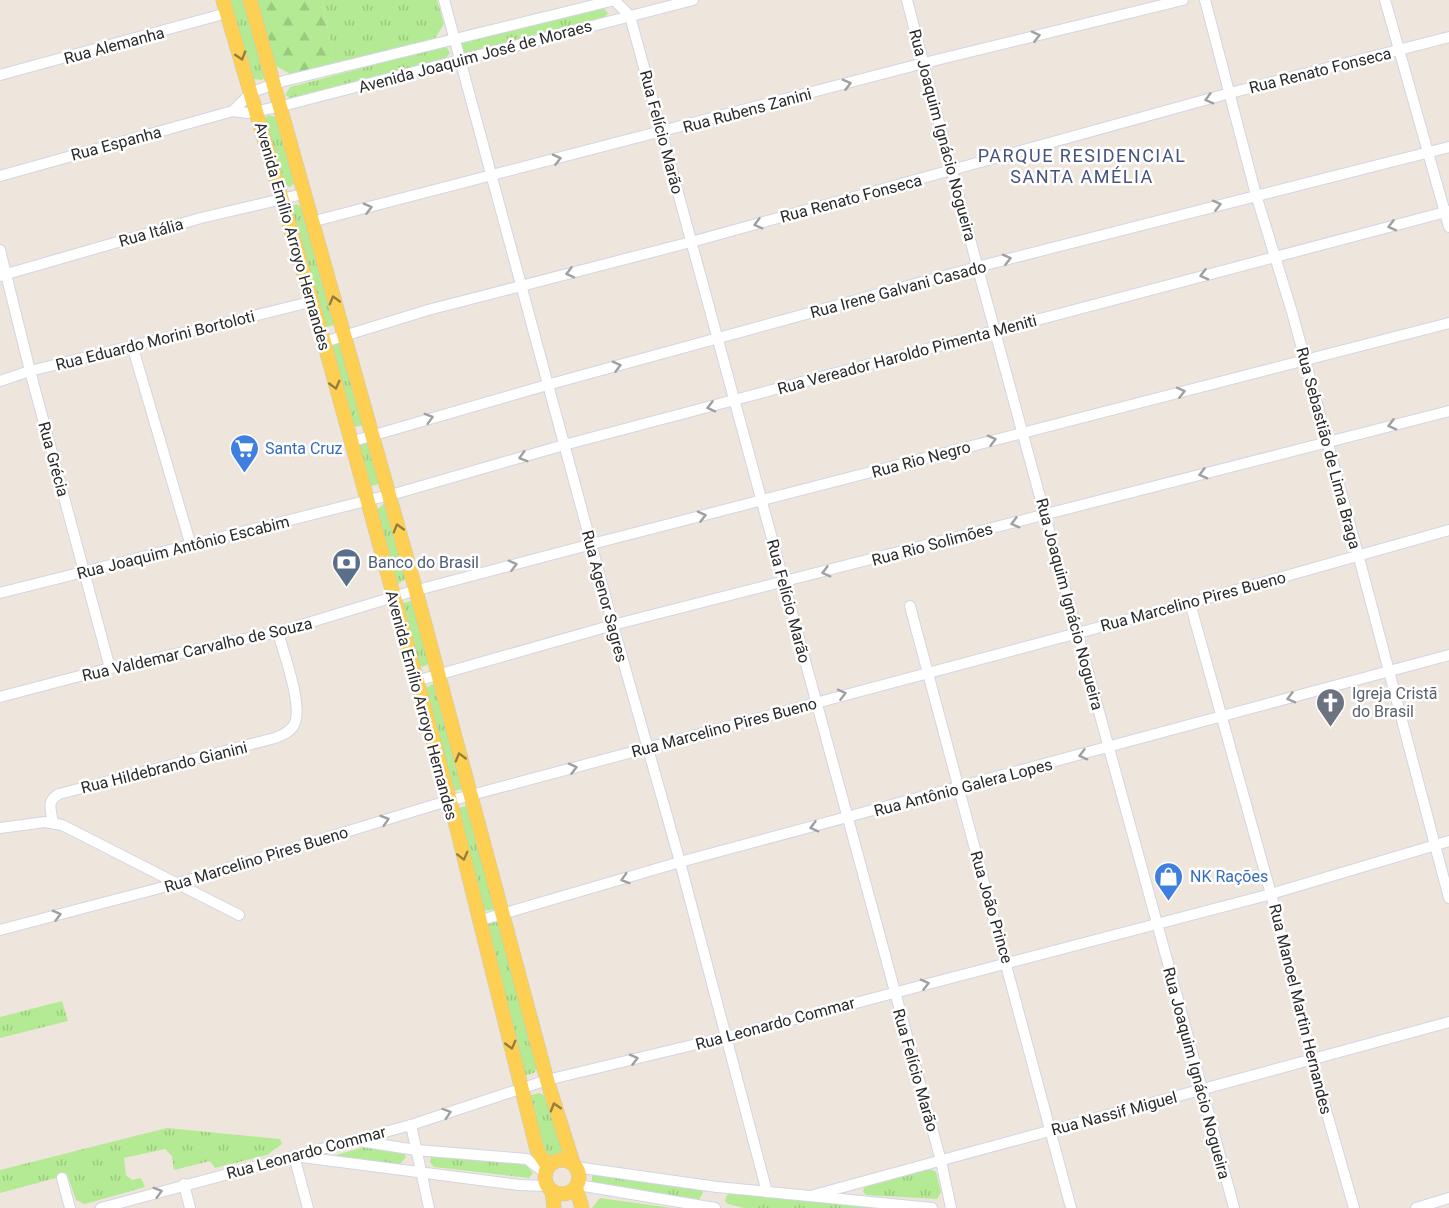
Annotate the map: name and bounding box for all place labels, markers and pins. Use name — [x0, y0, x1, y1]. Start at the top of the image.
supermarket icon: Santa Cruz — [228, 432, 260, 474]
place label: Santa Cruz — [265, 439, 343, 458]
bank icon: Banco do Brasil — [331, 546, 363, 588]
place label: Banco do Brasil — [368, 553, 479, 572]
place label: Igreja Cristã do Brasil — [1352, 684, 1438, 721]
church icon: Igreja Cristã do Brasil — [1315, 686, 1347, 728]
shop icon: NK Rações — [1153, 860, 1185, 902]
place label: NK Rações — [1190, 867, 1268, 886]

